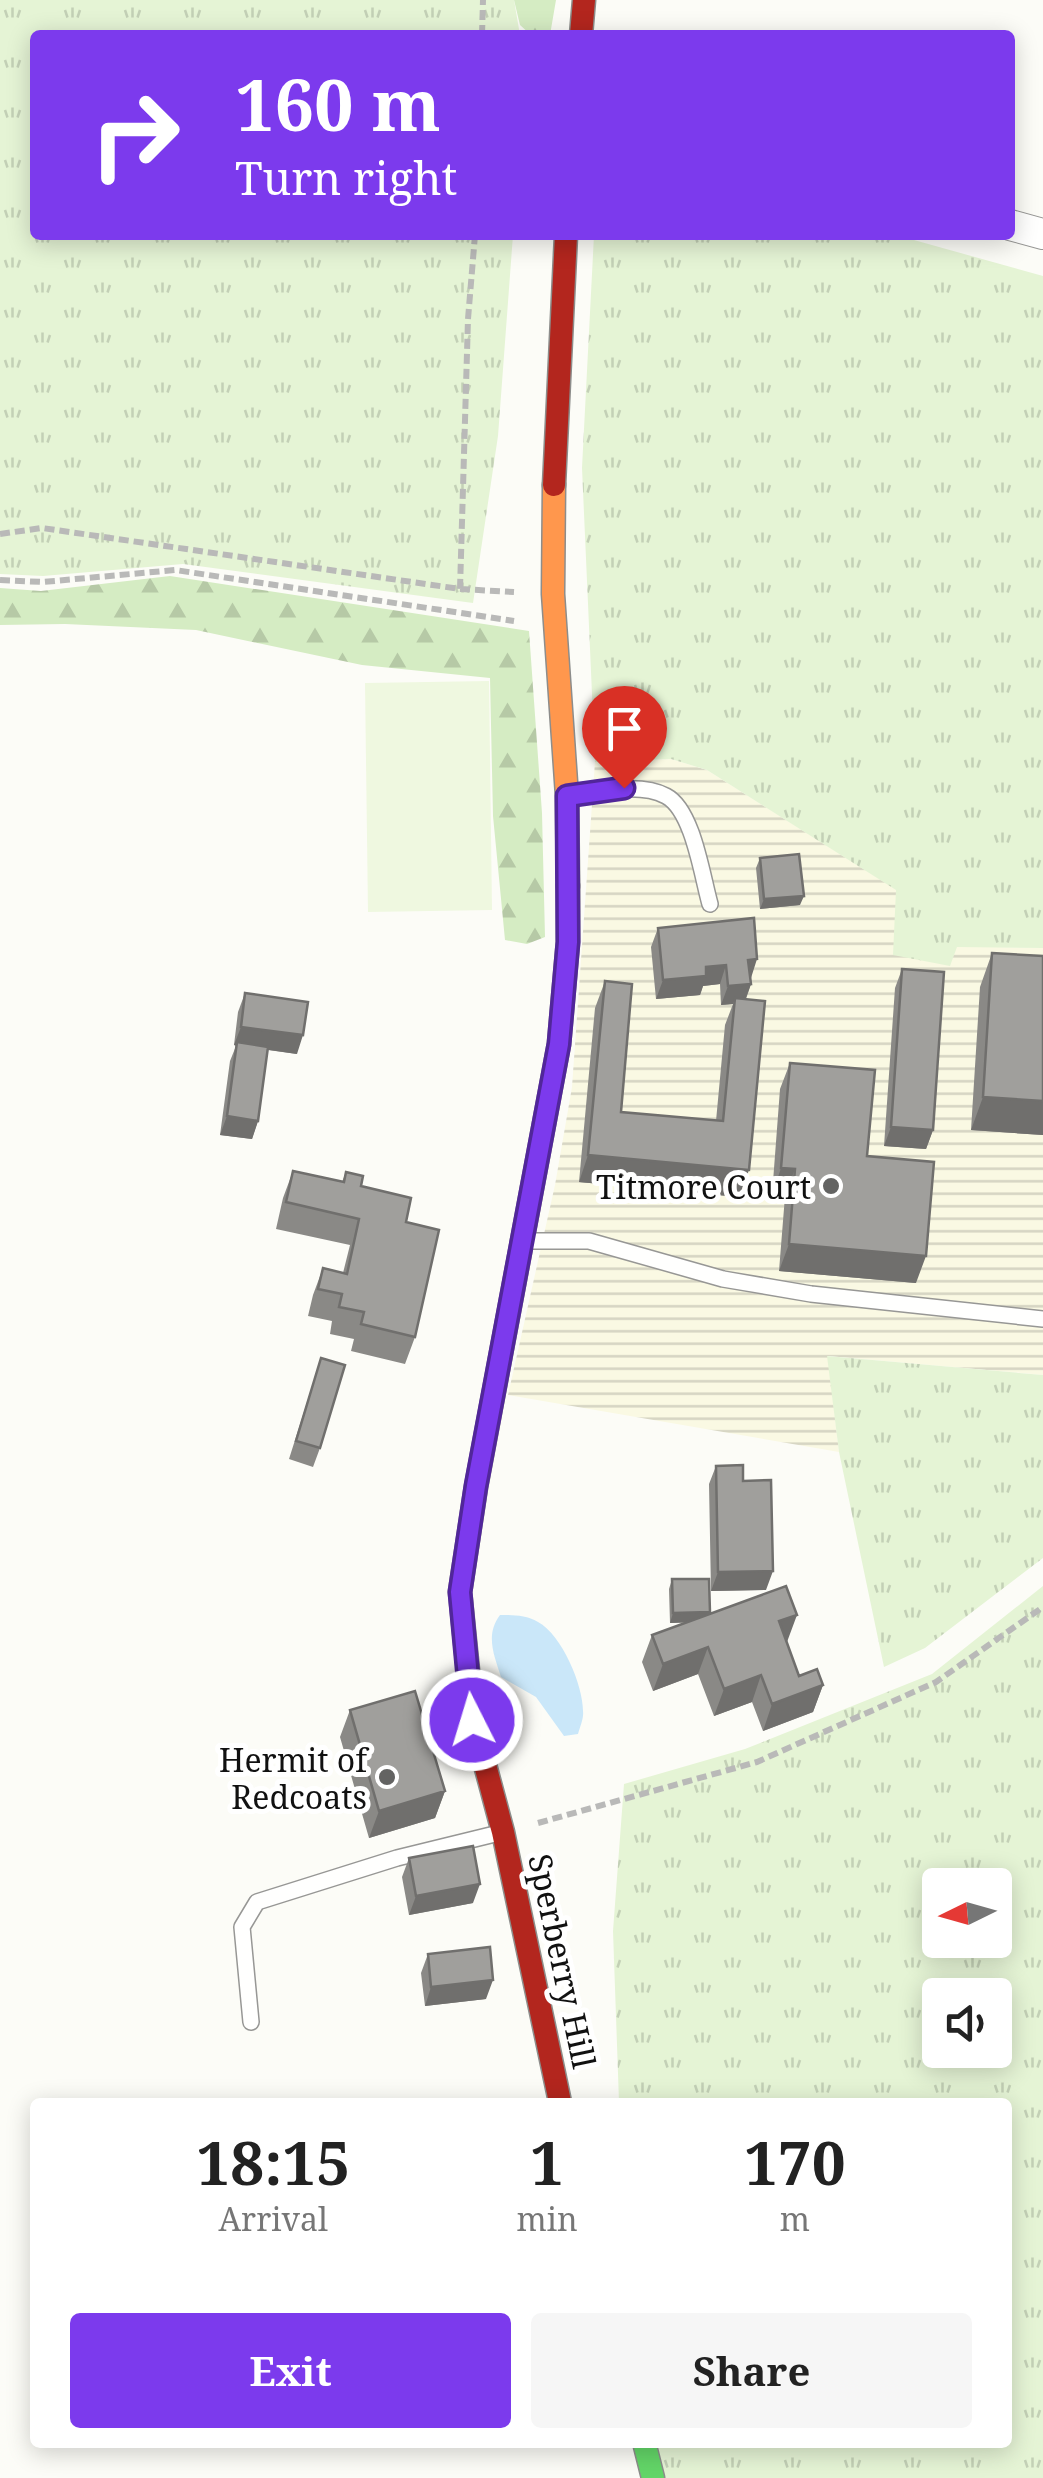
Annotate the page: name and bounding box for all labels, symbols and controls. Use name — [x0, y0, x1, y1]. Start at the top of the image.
text: 160 m — [235, 56, 441, 152]
icon: right — [70, 70, 200, 200]
text: Turn right — [235, 147, 457, 208]
pin — [582, 686, 667, 789]
icon: arrive — [597, 701, 652, 756]
place label: Titmore Court — [596, 1165, 811, 1208]
marker: Titmore Court — [820, 1175, 842, 1197]
position arrow — [420, 1668, 524, 1772]
place label: Hermit of Redcoats — [219, 1738, 370, 1818]
marker: Hermit of Redcoats — [376, 1766, 398, 1788]
street label: Sperberry Hill — [519, 1850, 607, 2072]
north arrow — [922, 1868, 1012, 1958]
map controls — [922, 1868, 1012, 2068]
button: sound — [922, 1978, 1012, 2068]
text: 18:15 — [196, 2121, 350, 2203]
text: 1 — [530, 2121, 564, 2203]
text: 170 — [744, 2121, 846, 2203]
text: Arrival — [219, 2197, 328, 2240]
text: min — [517, 2197, 578, 2240]
text: m — [780, 2197, 810, 2240]
button: Exit — [70, 2313, 511, 2428]
button: Share — [531, 2313, 972, 2428]

